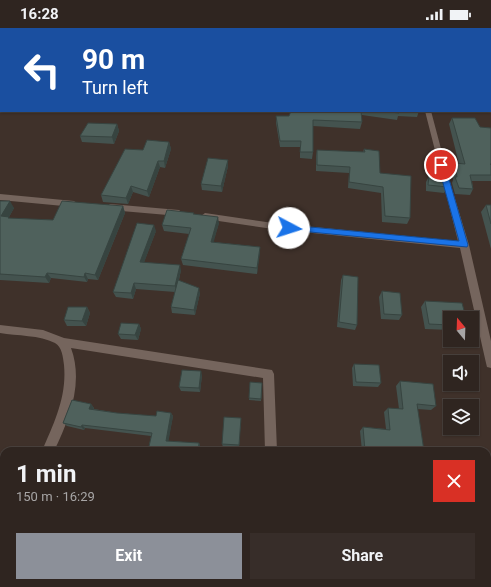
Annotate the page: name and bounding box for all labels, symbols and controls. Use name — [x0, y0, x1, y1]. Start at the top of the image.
text: 16:28 — [20, 5, 59, 23]
text: 90 m — [82, 43, 145, 76]
icon: left — [16, 44, 68, 96]
text: Turn left — [82, 77, 148, 98]
pin — [424, 148, 458, 182]
icon: arrive — [430, 154, 452, 176]
position arrow — [268, 207, 310, 249]
north arrow — [443, 311, 479, 347]
map controls — [443, 311, 479, 435]
button: sound — [443, 355, 479, 391]
button: layers — [443, 399, 479, 435]
text: 1 min — [16, 460, 76, 488]
button: close — [433, 460, 475, 502]
text: 150 m · 16:29 — [16, 489, 95, 504]
button: Exit — [16, 533, 242, 579]
button: Share — [250, 533, 475, 579]

